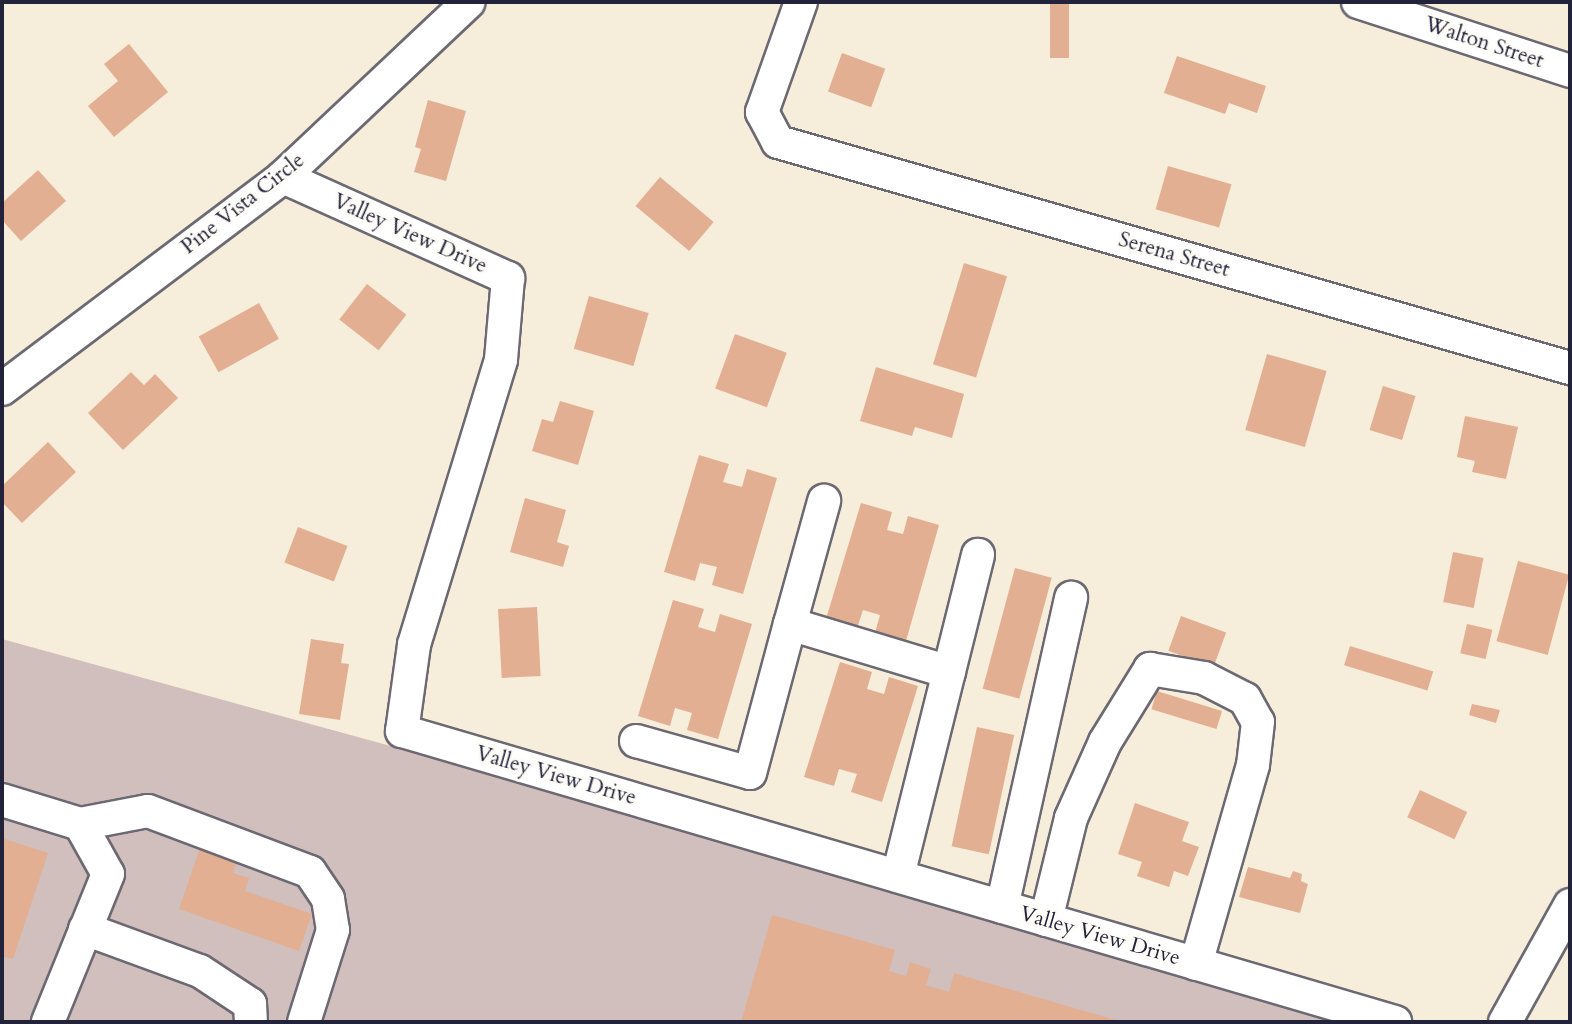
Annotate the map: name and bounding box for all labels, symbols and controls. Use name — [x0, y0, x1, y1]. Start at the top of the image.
street label: Walton Street — [1421, 12, 1547, 74]
street label: Pine Vista Circle — [176, 148, 310, 260]
street label: Valley View Drive — [329, 189, 491, 279]
street label: Serena Street — [1116, 227, 1232, 283]
street label: Valley View Drive — [473, 741, 639, 811]
street label: Valley View Drive — [1017, 901, 1183, 971]

